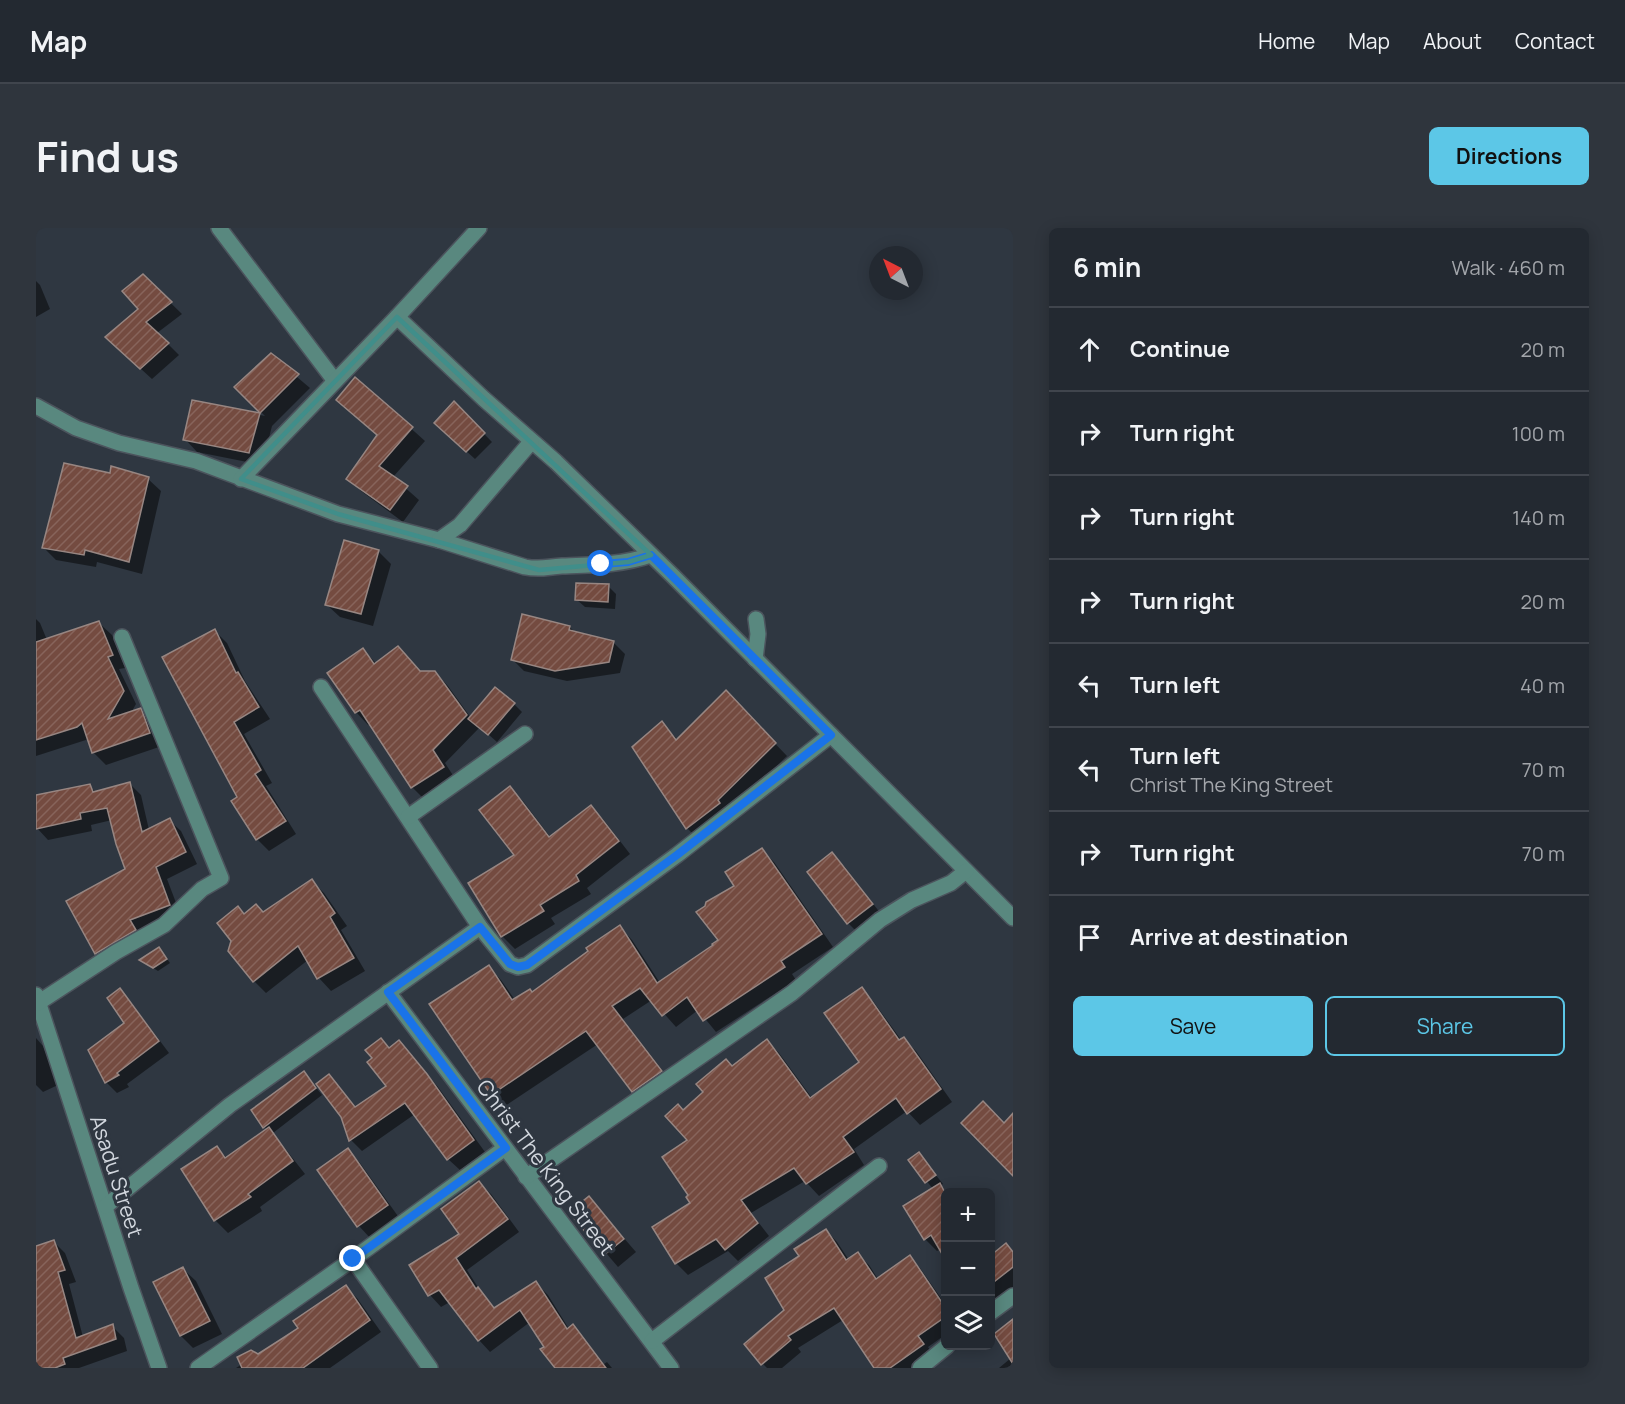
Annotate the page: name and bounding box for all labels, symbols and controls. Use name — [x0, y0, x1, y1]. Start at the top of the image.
text: Map — [30, 22, 87, 60]
text: Home — [1258, 27, 1315, 55]
text: Map — [1348, 27, 1390, 55]
text: About — [1423, 27, 1482, 55]
text: Contact — [1515, 27, 1595, 55]
text: Find us — [36, 127, 179, 185]
button: Directions — [1429, 127, 1589, 185]
north arrow — [869, 246, 923, 300]
text: 6 min — [1073, 249, 1141, 285]
text: Walk · 460 m — [1452, 254, 1565, 281]
icon: ahead — [1073, 333, 1106, 366]
text: Continue — [1130, 334, 1230, 364]
text: 20 m — [1520, 336, 1565, 363]
icon: right — [1073, 417, 1106, 450]
text: Turn right — [1130, 418, 1235, 448]
text: 100 m — [1512, 420, 1565, 447]
icon: right — [1073, 501, 1106, 534]
text: Turn right — [1130, 502, 1235, 532]
text: 140 m — [1512, 504, 1565, 531]
route start — [587, 550, 613, 576]
icon: right — [1073, 585, 1106, 618]
text: Turn right — [1130, 586, 1235, 616]
text: 20 m — [1520, 588, 1565, 615]
icon: left — [1073, 669, 1106, 702]
text: Turn left — [1130, 670, 1220, 700]
text: 40 m — [1520, 672, 1565, 699]
text: Turn left — [1130, 741, 1220, 771]
icon: left — [1073, 753, 1106, 786]
text: 70 m — [1522, 756, 1565, 783]
text: Christ The King Street — [1130, 771, 1333, 798]
icon: right — [1073, 837, 1106, 870]
text: Turn right — [1130, 838, 1235, 868]
text: 70 m — [1522, 840, 1565, 867]
icon: arrive — [1073, 921, 1106, 954]
text: Arrive at destination — [1130, 922, 1348, 952]
button: Save — [1073, 996, 1313, 1056]
button: Share — [1325, 996, 1565, 1056]
street label: Christ The King Street — [471, 1073, 621, 1261]
street label: Asadu Street — [84, 1111, 150, 1241]
map controls — [941, 1188, 995, 1350]
button: + — [941, 1188, 995, 1242]
button: − — [941, 1242, 995, 1296]
route end — [339, 1245, 365, 1271]
button: layers — [941, 1296, 995, 1350]

